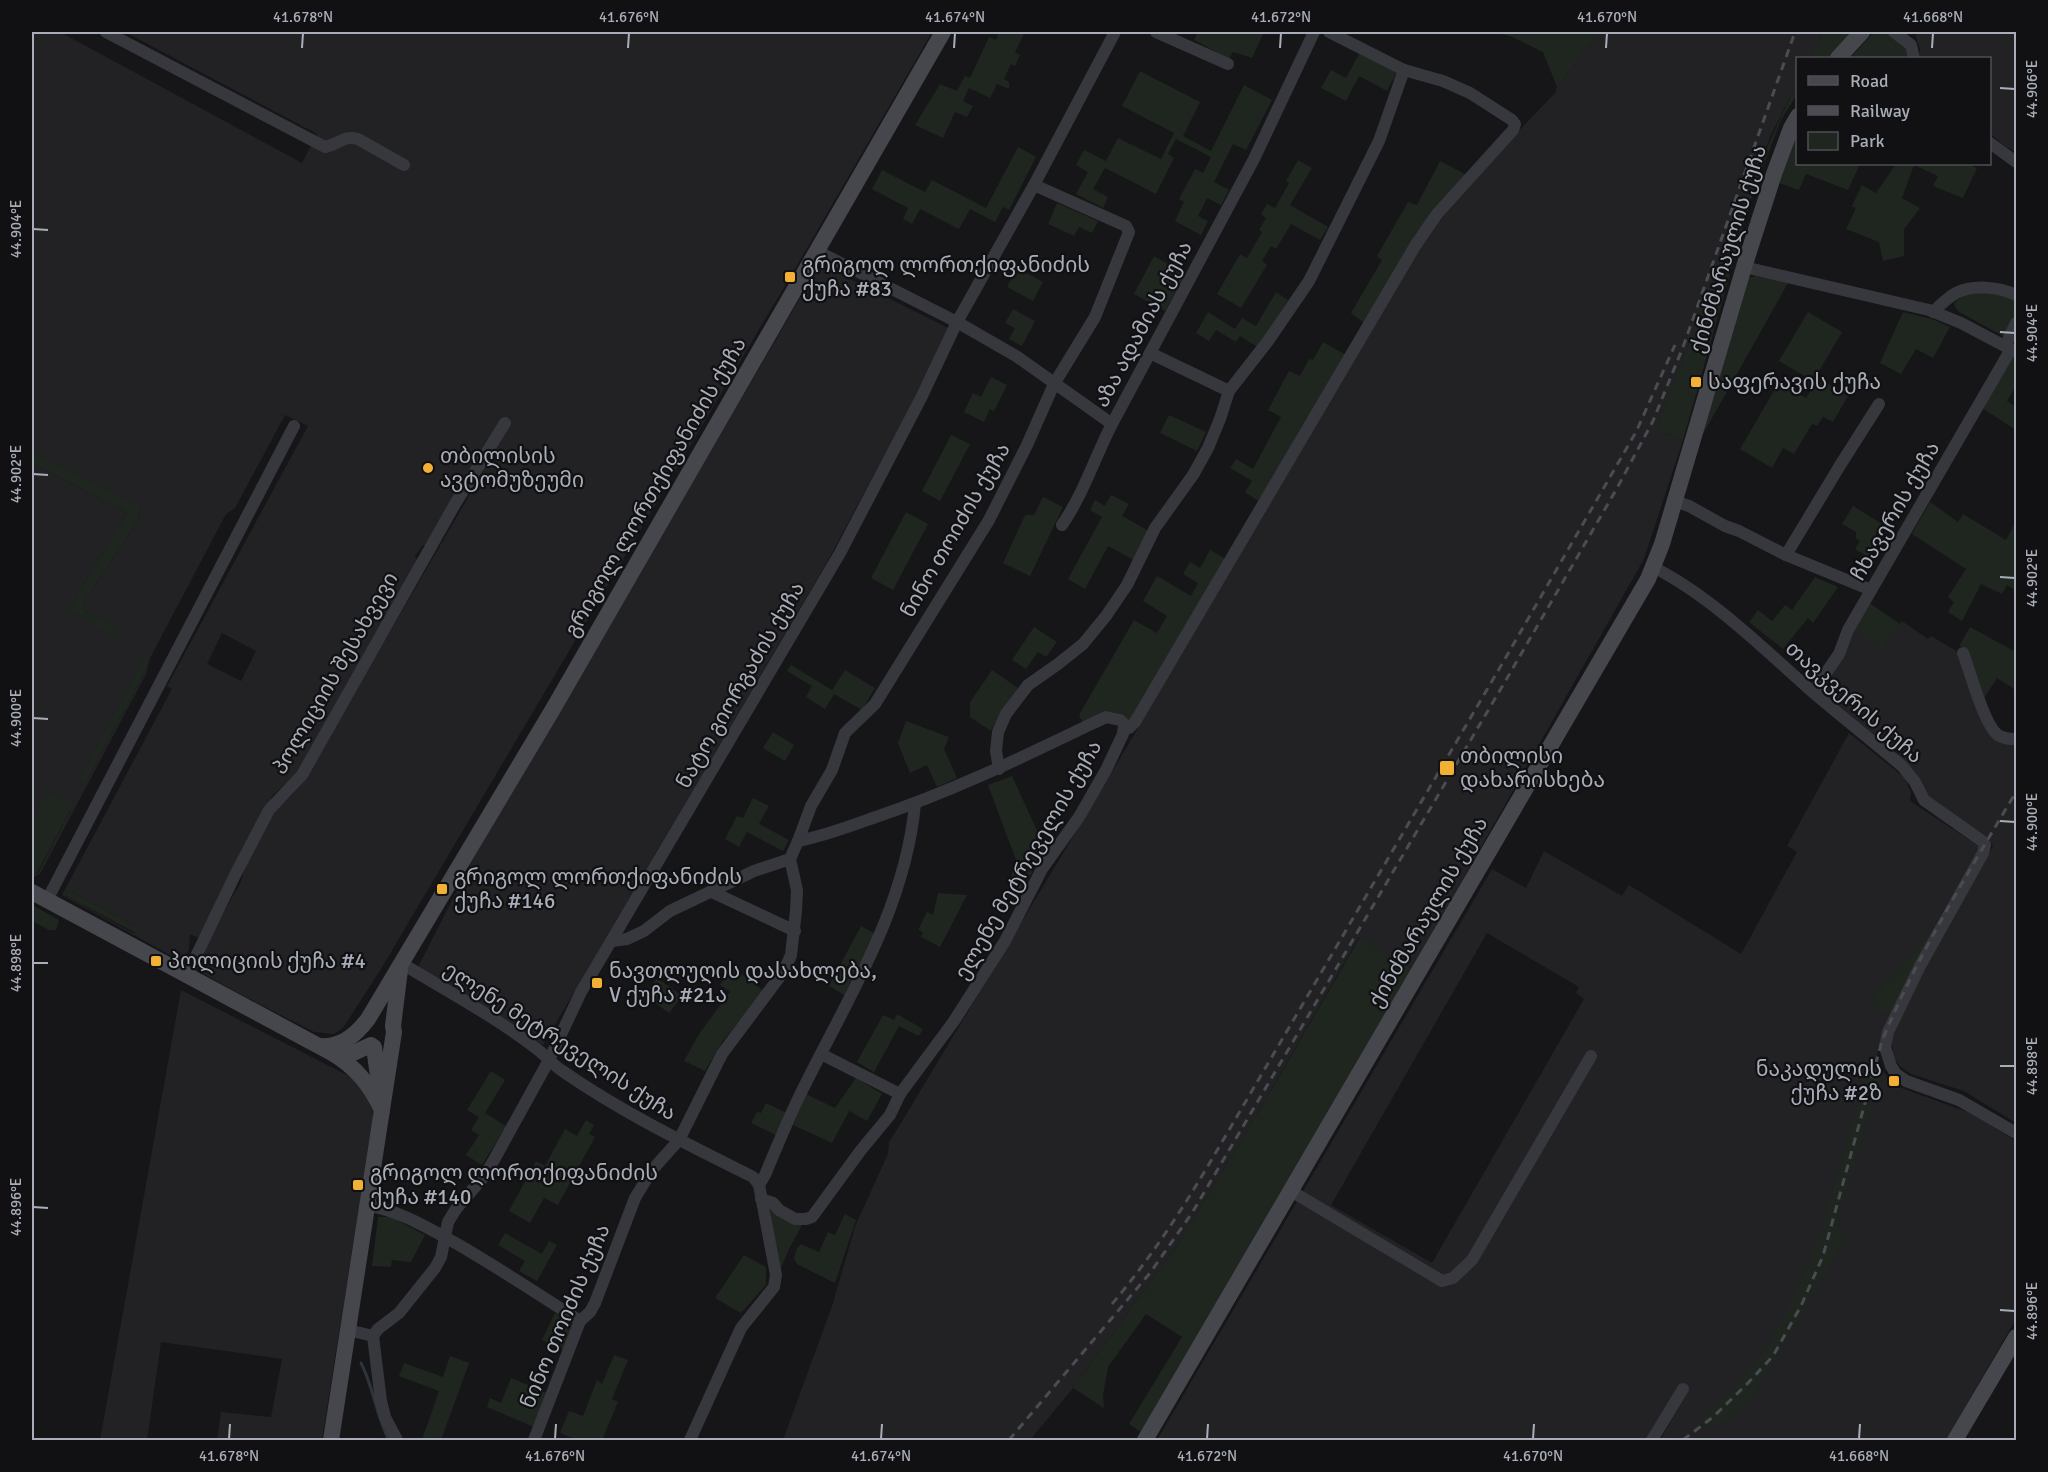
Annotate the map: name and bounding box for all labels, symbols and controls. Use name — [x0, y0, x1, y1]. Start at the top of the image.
text: 41.678°N — [273, 8, 333, 26]
text: 41.676°N — [599, 8, 659, 26]
text: 41.674°N — [925, 8, 985, 26]
text: 41.672°N — [1251, 8, 1311, 26]
text: 41.670°N — [1577, 8, 1637, 26]
text: 41.668°N — [1903, 8, 1963, 26]
legend — [1796, 57, 1991, 165]
text: 44.906°E — [2023, 60, 2041, 118]
text: Road — [1850, 70, 1889, 92]
text: Railway — [1850, 100, 1911, 122]
text: Park — [1850, 130, 1885, 152]
street label: ქინძმარაულის ქუჩა — [1684, 142, 1772, 356]
text: 44.904°E — [7, 200, 25, 258]
street label: აზა ადამიას ქუჩა — [1088, 236, 1198, 412]
place label: გრიგოლ ლორთქიფანიძის ქუჩა #83 — [802, 252, 1090, 302]
marker: გრიგოლ ლორთქიფანიძის ქუჩა #83 — [783, 270, 797, 284]
text: 44.904°E — [2023, 304, 2041, 362]
street label: გრიგოლ ლორთქიფანიძის ქუჩა — [558, 333, 752, 641]
place label: საფერავის ქუჩა — [1708, 369, 1881, 395]
marker: საფერავის ქუჩა — [1689, 375, 1703, 389]
street label: ჩხავერის ქუჩა — [1845, 437, 1945, 585]
street label: ნინო თოიძის ქუჩა — [894, 438, 1016, 622]
place label: თბილისის ავტომუზეუმი — [440, 443, 584, 493]
text: 44.902°E — [7, 445, 25, 503]
marker: თბილისის ავტომუზეუმი — [421, 461, 435, 475]
text: 44.902°E — [2023, 549, 2041, 607]
street label: პოლიციის შესახვევი — [266, 567, 404, 779]
street label: ნატო გიორგაძის ქუჩა — [670, 577, 810, 793]
street label: თავკვერის ქუჩა — [1780, 635, 1928, 769]
text: 44.900°E — [7, 689, 25, 747]
street label: ელენე მეტრეველის ქუჩა — [949, 736, 1107, 984]
place label: თბილისი დახარისხება — [1460, 743, 1605, 793]
marker: თბილისი დახარისხება — [1438, 759, 1456, 777]
text: 44.900°E — [2023, 793, 2041, 851]
street label: ქინძმარაულის ქუჩა — [1363, 812, 1493, 1012]
place label: გრიგოლ ლორთქიფანიძის ქუჩა #146 — [454, 864, 742, 914]
marker: გრიგოლ ლორთქიფანიძის ქუჩა #146 — [435, 882, 449, 896]
text: 44.898°E — [7, 934, 25, 992]
place label: პოლიციის ქუჩა #4 — [168, 948, 366, 974]
marker: პოლიციის ქუჩა #4 — [149, 954, 163, 968]
street label: ელენე მეტრეველის ქუჩა — [439, 956, 681, 1126]
place label: ნავთლუღის დასახლება, V ქუჩა #21ა — [609, 958, 877, 1008]
marker: ნავთლუღის დასახლება, V ქუჩა #21ა — [590, 976, 604, 990]
text: 44.898°E — [2023, 1037, 2041, 1095]
place label: ნაკადულის ქუჩა #2ზ — [1756, 1056, 1882, 1106]
marker: ნაკადულის ქუჩა #2ზ — [1887, 1074, 1901, 1088]
place label: გრიგოლ ლორთქიფანიძის ქუჩა #140 — [370, 1160, 658, 1210]
text: 44.896°E — [7, 1178, 25, 1236]
marker: გრიგოლ ლორთქიფანიძის ქუჩა #140 — [351, 1178, 365, 1192]
street label: ნინო თოიძის ქუჩა — [514, 1220, 616, 1412]
text: 44.896°E — [2023, 1282, 2041, 1340]
text: 41.678°N — [199, 1447, 259, 1465]
text: 41.676°N — [525, 1447, 585, 1465]
text: 41.674°N — [851, 1447, 911, 1465]
text: 41.672°N — [1177, 1447, 1237, 1465]
text: 41.670°N — [1503, 1447, 1563, 1465]
text: 41.668°N — [1829, 1447, 1889, 1465]

